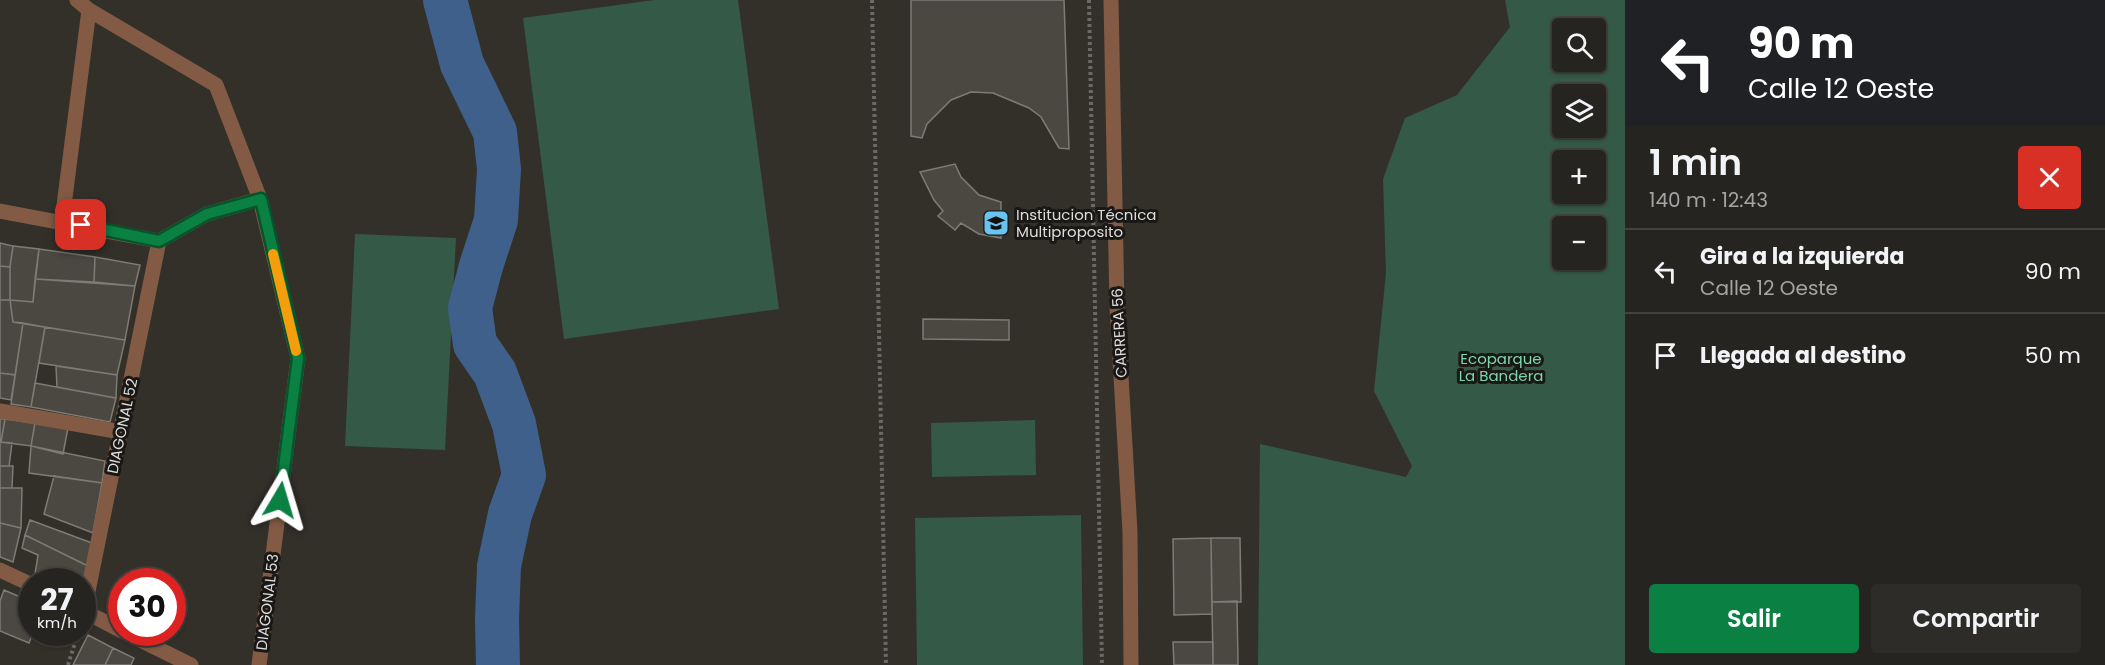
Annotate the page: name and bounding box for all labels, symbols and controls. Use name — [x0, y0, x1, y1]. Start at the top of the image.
text: 90 m — [1748, 14, 1855, 73]
map controls — [1552, 18, 1606, 270]
button: search — [1552, 18, 1606, 72]
icon: left — [1649, 24, 1727, 102]
text: Calle 12 Oeste — [1748, 70, 1934, 107]
button: layers — [1552, 84, 1606, 138]
text: 1 min — [1649, 137, 1742, 188]
button: close — [2018, 146, 2081, 209]
button: + — [1552, 150, 1606, 204]
text: 140 m · 12:43 — [1649, 186, 1768, 214]
pin — [55, 199, 106, 250]
place label: Institucion Técnica Multiproposito — [1016, 204, 1156, 242]
icon: arrive — [64, 208, 97, 241]
school or university icon: Institucion Técnica Multiproposito — [981, 208, 1011, 238]
button: − — [1552, 216, 1606, 270]
text: Gira a la izquierda — [1700, 241, 1904, 272]
icon: left — [1649, 255, 1682, 288]
text: 90 m — [2025, 256, 2081, 287]
text: Calle 12 Oeste — [1700, 274, 1838, 302]
street label: CARRERA 56 — [1106, 288, 1132, 378]
icon: arrive — [1649, 339, 1682, 372]
text: Llegada al destino — [1700, 340, 1906, 371]
text: 50 m — [2025, 340, 2081, 371]
park label: Ecoparque La Bandera — [1459, 348, 1543, 386]
street label: DIAGONAL 52 — [102, 376, 142, 476]
position arrow — [248, 468, 312, 532]
street label: DIAGONAL 53 — [251, 552, 283, 652]
speed limit sign: 30 — [108, 568, 186, 646]
text: 27 — [40, 578, 74, 621]
button: Salir — [1649, 584, 1859, 653]
button: Compartir — [1871, 584, 2081, 653]
text: km/h — [37, 612, 77, 633]

